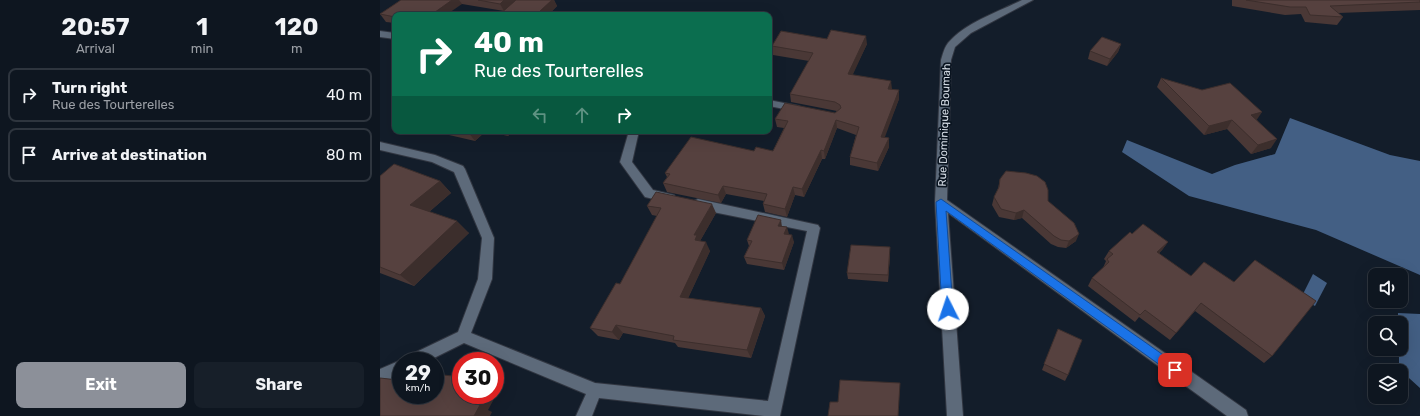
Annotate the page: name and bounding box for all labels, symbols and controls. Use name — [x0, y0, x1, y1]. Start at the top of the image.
text: 20:57 — [61, 13, 130, 41]
text: 1 — [196, 13, 208, 41]
text: 120 — [275, 13, 319, 41]
text: 40 m — [474, 26, 544, 59]
icon: right — [408, 28, 460, 80]
text: Arrival — [76, 41, 115, 56]
text: min — [191, 41, 213, 56]
text: m — [291, 41, 302, 56]
text: Rue des Tourterelles — [474, 60, 644, 82]
street label: Rue Dominique Boumah — [936, 63, 953, 187]
text: Turn right — [52, 79, 127, 97]
icon: right — [18, 84, 40, 106]
text: 40 m — [326, 86, 362, 104]
text: Rue des Tourterelles — [52, 97, 175, 112]
icon: left — [529, 104, 551, 126]
icon: ahead — [571, 104, 593, 126]
icon: right — [613, 104, 635, 126]
icon: arrive — [18, 144, 40, 166]
text: Arrive at destination — [52, 146, 207, 164]
text: 80 m — [326, 146, 362, 164]
map controls — [1368, 268, 1408, 404]
button: sound — [1368, 268, 1408, 308]
position arrow — [927, 288, 969, 330]
button: search — [1368, 316, 1408, 356]
speed limit sign: 30 — [452, 352, 504, 404]
pin — [1158, 353, 1192, 387]
icon: arrive — [1164, 359, 1186, 381]
text: 29 — [405, 361, 431, 385]
button: Exit — [16, 362, 186, 408]
button: Share — [194, 362, 364, 408]
button: layers — [1368, 364, 1408, 404]
text: km/h — [406, 382, 430, 394]

